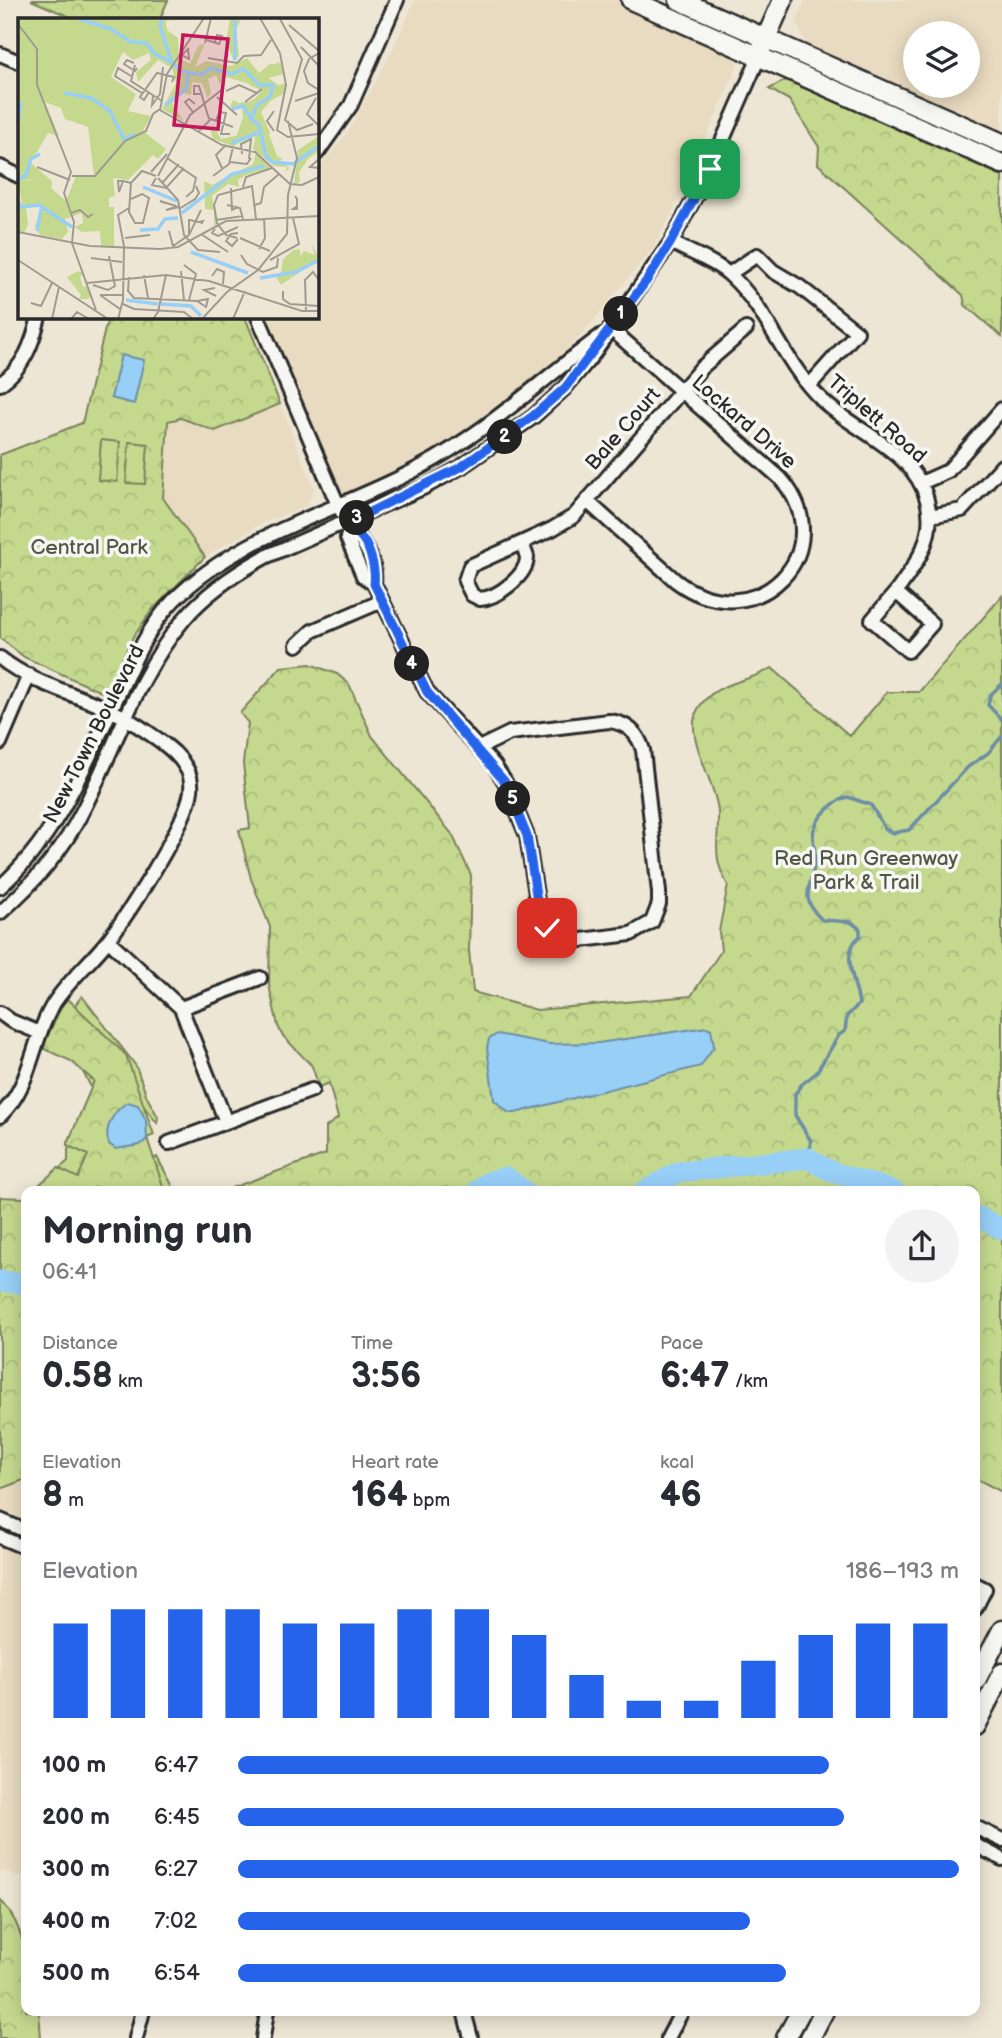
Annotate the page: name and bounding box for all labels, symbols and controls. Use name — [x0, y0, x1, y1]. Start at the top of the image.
inset map — [18, 18, 318, 318]
map controls — [903, 21, 980, 98]
button: layers — [903, 21, 980, 98]
pin — [680, 139, 740, 199]
icon: arrive — [691, 150, 729, 188]
pin: 1 — [604, 296, 638, 332]
text: 1 — [617, 302, 625, 325]
street label: Triplett Road — [823, 369, 931, 469]
street label: Lockard Drive — [687, 370, 801, 474]
street label: Bale Court — [580, 382, 666, 476]
pin: 2 — [488, 420, 522, 454]
text: 2 — [499, 425, 510, 448]
pin: 3 — [340, 500, 374, 536]
text: 3 — [351, 506, 362, 529]
park label: Central Park — [30, 535, 148, 560]
street label: New Town Boulevard — [38, 641, 150, 827]
pin: 4 — [394, 646, 430, 682]
text: 4 — [406, 652, 417, 675]
pin: 5 — [496, 782, 530, 816]
text: 5 — [507, 787, 518, 810]
park label: Red Run Greenway Park & Trail — [774, 846, 959, 895]
pin — [517, 898, 577, 958]
icon: check — [528, 909, 566, 947]
text: Morning run — [42, 1209, 253, 1254]
button: share — [885, 1209, 959, 1283]
text: 06:41 — [42, 1258, 97, 1286]
text: Distance — [42, 1332, 118, 1355]
text: Time — [351, 1332, 393, 1355]
text: Pace — [660, 1332, 703, 1355]
text: 0.58 — [42, 1355, 113, 1398]
text: 3:56 — [351, 1355, 421, 1398]
text: 6:47 — [660, 1355, 730, 1398]
text: km — [113, 1370, 143, 1393]
text: /km — [730, 1370, 768, 1393]
text: Elevation — [42, 1451, 121, 1474]
text: Heart rate — [351, 1451, 439, 1474]
text: kcal — [660, 1451, 694, 1474]
text: 8 — [42, 1474, 63, 1517]
text: 164 — [351, 1474, 408, 1517]
text: 46 — [660, 1474, 702, 1517]
text: m — [63, 1489, 84, 1512]
text: bpm — [408, 1489, 450, 1512]
text: Elevation — [42, 1557, 138, 1585]
text: 186–193 m — [846, 1557, 959, 1585]
text: 100 m — [42, 1751, 106, 1779]
text: 6:47 — [154, 1751, 198, 1779]
text: 200 m — [42, 1803, 110, 1831]
text: 6:45 — [154, 1803, 200, 1831]
text: 300 m — [42, 1855, 110, 1883]
text: 6:27 — [154, 1855, 198, 1883]
text: 400 m — [42, 1907, 110, 1935]
text: 7:02 — [154, 1907, 197, 1935]
text: 500 m — [42, 1959, 110, 1987]
text: 6:54 — [154, 1959, 200, 1987]

